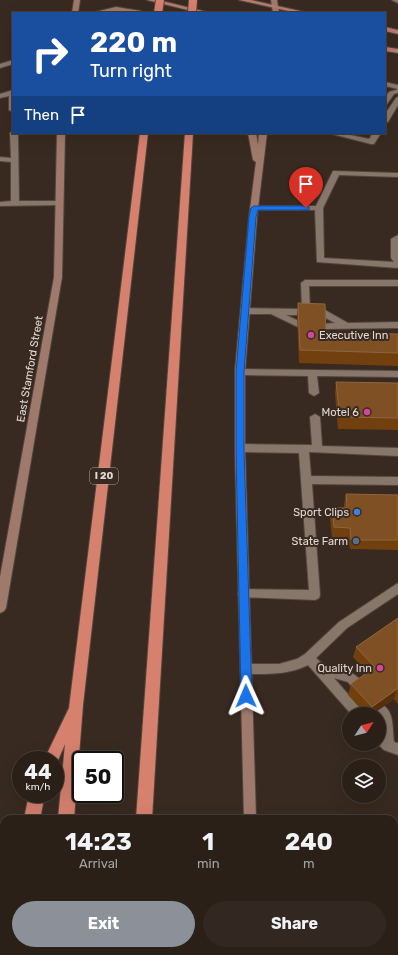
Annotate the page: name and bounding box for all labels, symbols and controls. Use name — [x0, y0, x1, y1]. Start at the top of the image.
text: 220 m — [90, 26, 177, 59]
icon: right — [24, 28, 76, 80]
text: Turn right — [90, 60, 172, 82]
icon: arrive — [67, 104, 89, 126]
text: Then — [24, 106, 59, 124]
pin — [289, 167, 323, 208]
icon: arrive — [295, 173, 317, 195]
street label: East Stamford Street — [14, 314, 46, 423]
place label: Executive Inn — [319, 329, 388, 342]
marker: Executive Inn — [306, 330, 316, 340]
place label: Motel 6 — [322, 406, 359, 419]
marker: Motel 6 — [362, 407, 372, 417]
road number: I 20 — [90, 468, 118, 484]
place label: Sport Clips — [293, 506, 349, 519]
marker: Sport Clips — [352, 507, 362, 517]
place label: State Farm — [292, 535, 348, 548]
marker: State Farm — [351, 536, 361, 546]
place label: Quality Inn — [317, 662, 372, 675]
marker: Quality Inn — [375, 663, 385, 673]
position arrow — [225, 675, 267, 717]
north arrow — [342, 707, 386, 751]
map controls — [342, 707, 386, 803]
speed limit sign: 50 — [72, 751, 124, 803]
button: layers — [342, 759, 386, 803]
text: 44 — [24, 760, 52, 784]
text: km/h — [26, 781, 50, 793]
text: 14:23 — [65, 828, 132, 856]
text: 1 — [202, 828, 214, 856]
text: 240 — [285, 828, 333, 856]
text: Arrival — [79, 856, 118, 871]
text: min — [197, 856, 220, 871]
text: m — [303, 856, 315, 871]
button: Exit — [12, 901, 195, 947]
button: Share — [203, 901, 386, 947]

